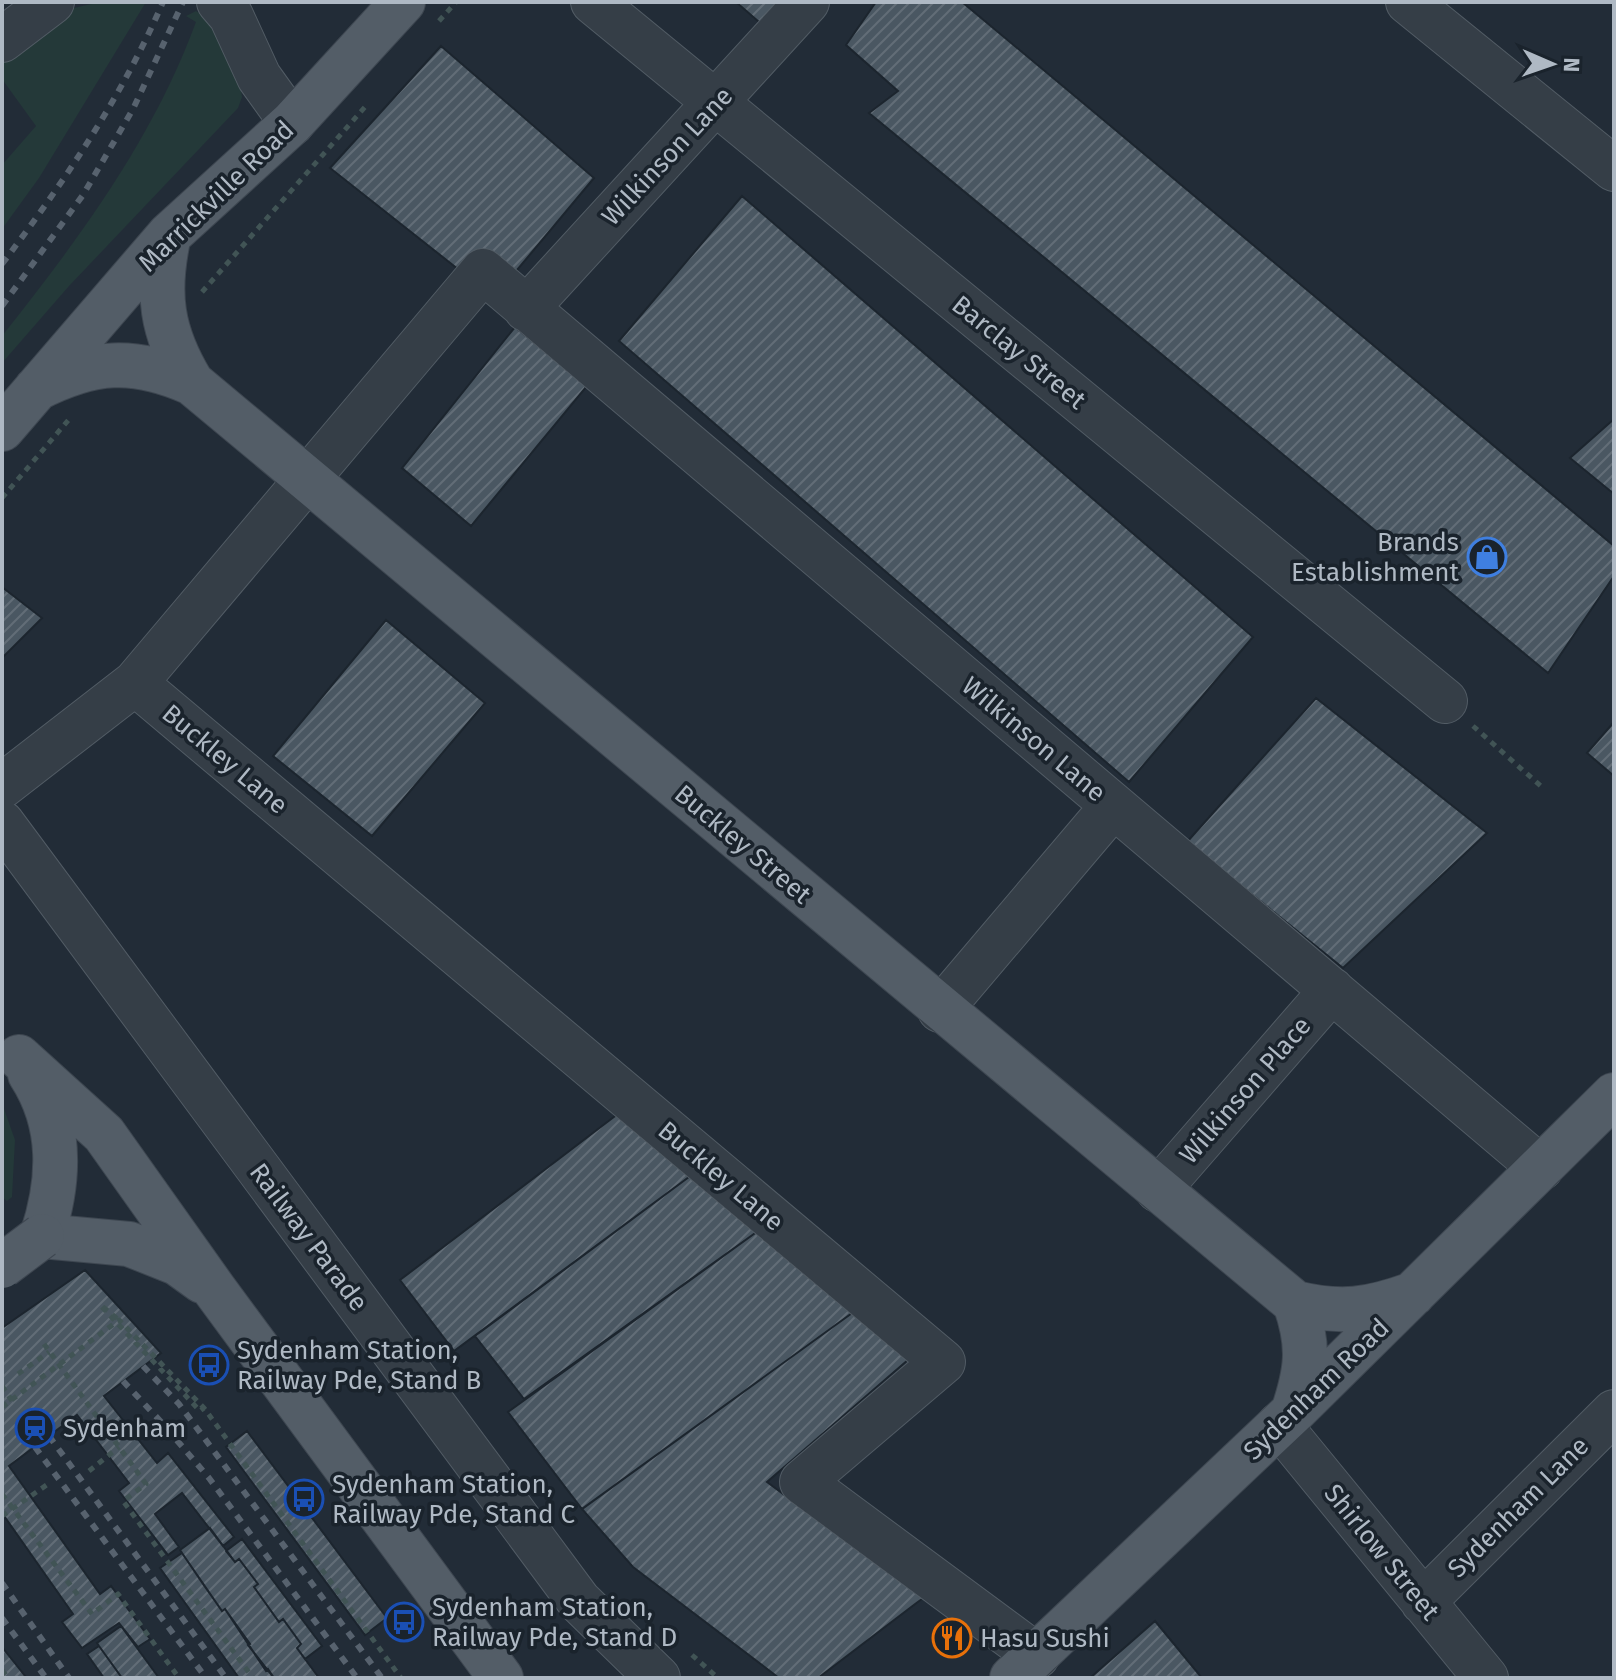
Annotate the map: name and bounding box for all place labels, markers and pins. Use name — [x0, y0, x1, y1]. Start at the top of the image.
place label: Brands Establishment — [1291, 527, 1460, 588]
shop icon: Brands Establishment — [1466, 536, 1508, 578]
place label: Sydenham Station, Railway Pde, Stand B — [237, 1335, 481, 1396]
bus stop icon: Sydenham Station, Railway Pde, Stand B — [188, 1344, 230, 1386]
station icon: Sydenham — [14, 1407, 56, 1449]
place label: Sydenham — [63, 1413, 186, 1444]
place label: Sydenham Station, Railway Pde, Stand C — [332, 1469, 575, 1530]
bus stop icon: Sydenham Station, Railway Pde, Stand C — [283, 1478, 325, 1520]
place label: Sydenham Station, Railway Pde, Stand D — [432, 1592, 677, 1653]
bus stop icon: Sydenham Station, Railway Pde, Stand D — [383, 1601, 425, 1643]
restaurant icon: Hasu Sushi — [931, 1617, 973, 1659]
place label: Hasu Sushi — [980, 1623, 1110, 1654]

